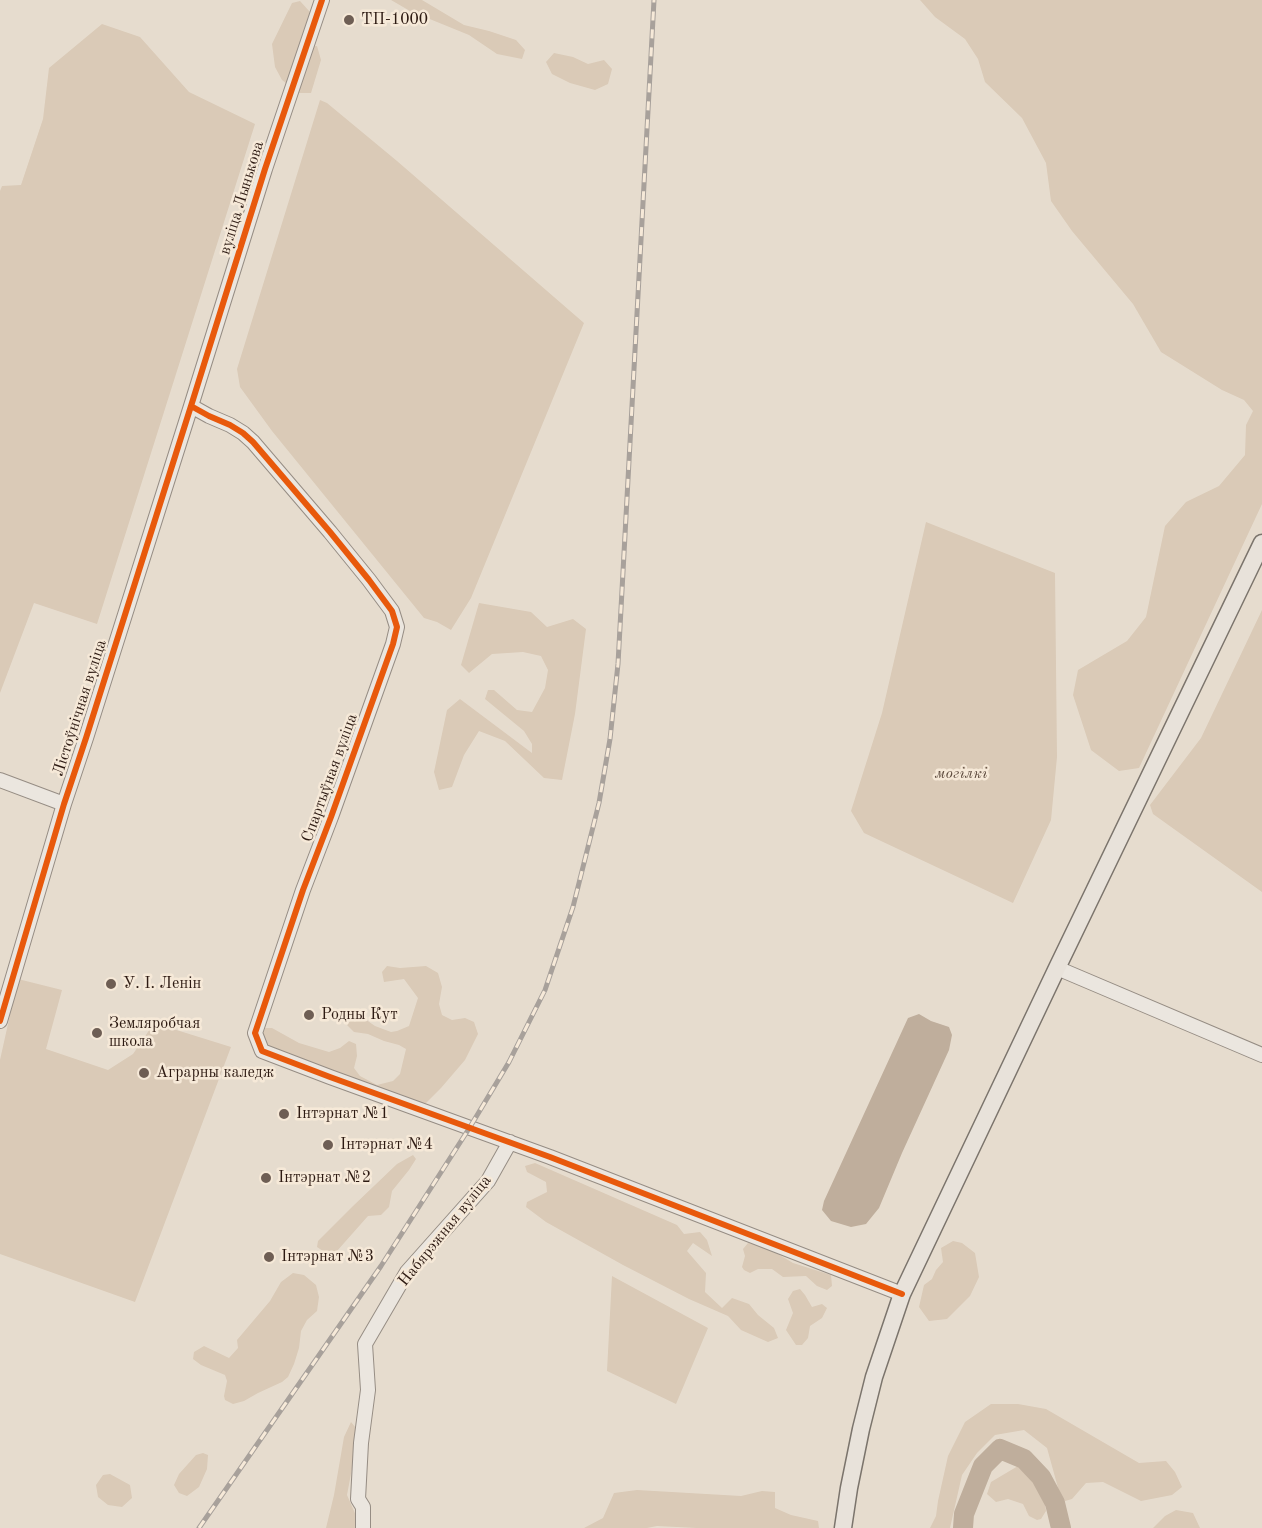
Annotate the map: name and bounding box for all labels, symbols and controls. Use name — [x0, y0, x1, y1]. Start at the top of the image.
place label: ТП-1000 — [361, 10, 428, 30]
marker: ТП-1000 — [342, 13, 356, 27]
street label: вуліца Лынькова — [216, 139, 268, 257]
street label: Лістоўнічная вуліца — [49, 637, 111, 779]
street label: Спартыўная вуліца — [298, 711, 362, 845]
park label: могілкі — [935, 764, 987, 784]
place label: У. І. Ленін — [123, 974, 201, 994]
marker: У. І. Ленін — [104, 977, 118, 991]
place label: Родны Кут — [321, 1005, 398, 1025]
marker: Родны Кут — [302, 1008, 316, 1022]
place label: Земляробчая школа — [109, 1014, 200, 1052]
marker: Земляробчая школа — [90, 1026, 104, 1040]
place label: Аграрны каледж — [156, 1063, 274, 1083]
marker: Аграрны каледж — [137, 1066, 151, 1080]
place label: Інтэрнат №1 — [296, 1104, 389, 1124]
marker: Інтэрнат №1 — [277, 1107, 291, 1121]
place label: Інтэрнат №4 — [340, 1135, 433, 1155]
marker: Інтэрнат №4 — [321, 1138, 335, 1152]
place label: Інтэрнат №2 — [278, 1168, 371, 1188]
marker: Інтэрнат №2 — [259, 1171, 273, 1185]
street label: Набярэжная вуліца — [394, 1172, 496, 1290]
place label: Інтэрнат №3 — [281, 1247, 374, 1267]
marker: Інтэрнат №3 — [262, 1250, 276, 1264]

